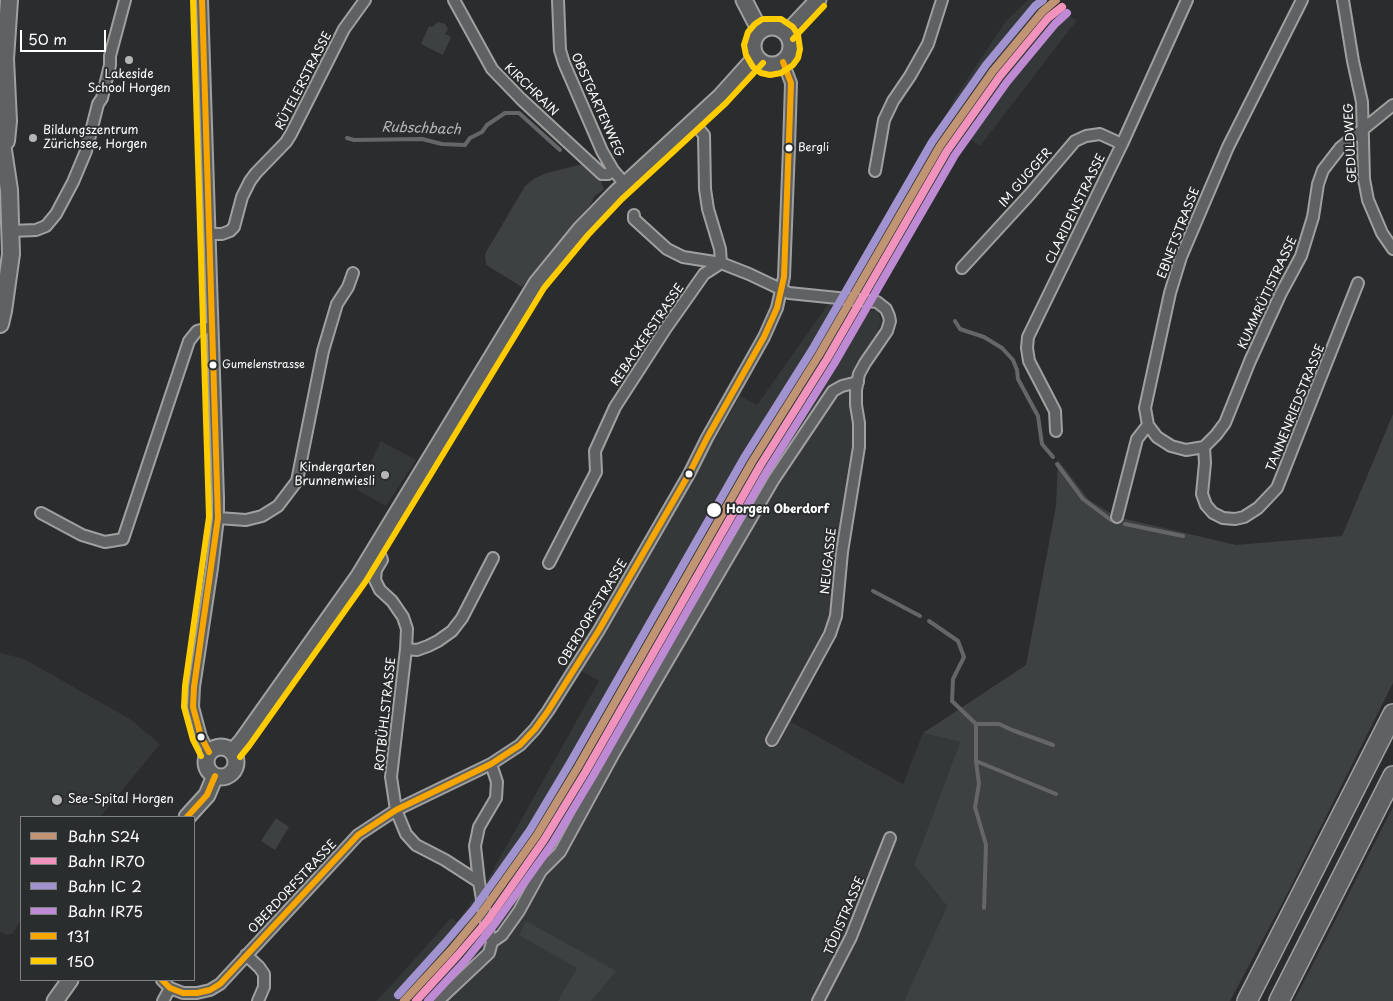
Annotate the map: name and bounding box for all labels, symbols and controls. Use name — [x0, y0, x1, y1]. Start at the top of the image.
scale bar — [22, 20, 109, 52]
text: 50 m — [28, 27, 67, 50]
street label: RÜTELERSTRASSE — [273, 29, 335, 133]
street label: OBSTGARTENWEG — [568, 51, 626, 159]
marker: Lakeside School Horgen — [123, 54, 135, 66]
street label: KIRCHRAIN — [501, 61, 561, 119]
place label: Lakeside School Horgen — [87, 68, 171, 96]
street label: GEDULDWEG — [1342, 103, 1360, 183]
water label: Rubschbach — [381, 119, 461, 139]
place label: Bildungszentrum Zürichsee, Horgen — [43, 124, 147, 152]
marker: Bildungszentrum Zürichsee, Horgen — [27, 132, 39, 144]
place label: Bergli — [798, 141, 829, 155]
marker: Bergli — [784, 143, 794, 153]
street label: IM GUGGER — [996, 146, 1056, 210]
street label: CLARIDENSTRASSE — [1043, 152, 1109, 266]
street label: EBNETSTRASSE — [1155, 185, 1203, 281]
street label: KUMMRÜTISTRASSE — [1235, 234, 1301, 352]
street label: REBACKERSTRASSE — [608, 281, 688, 389]
street label: TANNENRIEDSTRASSE — [1264, 342, 1328, 474]
place label: Gumelenstrasse — [222, 358, 305, 372]
marker: Gumelenstrasse — [208, 360, 218, 370]
place label: Kindergarten Brunnenwiesli — [294, 461, 375, 489]
marker: Kindergarten Brunnenwiesli — [379, 469, 391, 481]
unlabelled marker — [684, 469, 694, 479]
marker: Horgen Oberdorf — [705, 501, 723, 519]
place label: Horgen Oberdorf — [726, 503, 829, 517]
street label: NEUGASSE — [818, 527, 840, 595]
street label: OBERDORFSTRASSE — [555, 557, 631, 669]
street label: ROTBÜHLSTRASSE — [373, 656, 399, 772]
unlabelled marker — [196, 732, 206, 742]
marker: See-Spital Horgen — [50, 793, 64, 807]
place label: See-Spital Horgen — [68, 793, 174, 807]
legend — [20, 816, 195, 981]
text: Bahn S24 — [67, 824, 140, 847]
street label: OBERDORFSTRASSE — [246, 837, 340, 937]
text: Bahn IR70 — [67, 849, 145, 872]
text: Bahn IC 2 — [67, 874, 142, 897]
street label: TÖDISTRASSE — [822, 874, 868, 958]
text: Bahn IR75 — [67, 899, 143, 922]
text: 131 — [67, 924, 89, 947]
text: 150 — [67, 949, 94, 972]

